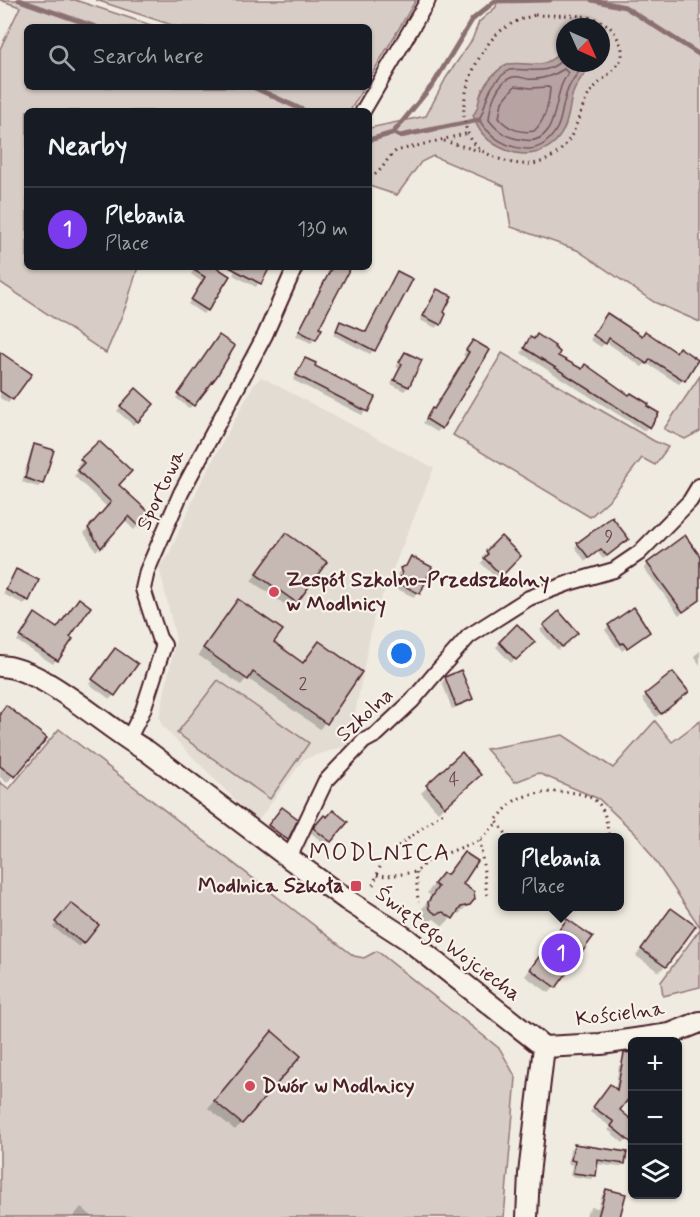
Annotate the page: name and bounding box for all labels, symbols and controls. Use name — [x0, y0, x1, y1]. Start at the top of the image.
north arrow — [556, 18, 610, 72]
search box — [24, 24, 372, 90]
icon: search — [45, 41, 78, 74]
text: Search here — [93, 43, 204, 71]
text: Nearby — [48, 130, 127, 164]
text: Plebania — [105, 202, 185, 230]
text: 1 — [63, 216, 72, 243]
text: 130 m — [297, 216, 348, 243]
text: Place — [105, 230, 149, 257]
street label: Sportowa — [130, 445, 192, 535]
house number: 9 — [605, 525, 614, 549]
place label: Zespół Szkolno-Przedszkolny w Modlnicy — [286, 566, 549, 618]
marker: Zespół Szkolno-Przedszkolny w Modlnicy — [267, 585, 281, 599]
your location — [387, 639, 416, 668]
house number: 2 — [299, 672, 308, 696]
street label: Szkolna — [330, 682, 400, 748]
house number: 4 — [449, 768, 459, 792]
popup — [498, 833, 624, 911]
district label: MODLNICA — [309, 838, 451, 869]
text: Plebania — [521, 845, 601, 873]
place label: Modlnica Szkoła — [198, 872, 344, 900]
text: Place — [521, 873, 565, 900]
marker: Modlnica Szkoła — [349, 879, 363, 893]
street label: Świętego Wojciecha — [368, 880, 527, 1010]
pin: 1 — [542, 930, 580, 976]
street label: Kościelna — [574, 995, 666, 1033]
map controls — [628, 1037, 682, 1199]
button: + — [628, 1037, 682, 1091]
place label: Dwór w Modlnicy — [262, 1072, 415, 1100]
marker: Dwór w Modlnicy — [243, 1079, 257, 1093]
button: − — [628, 1091, 682, 1145]
button: layers — [628, 1145, 682, 1199]

